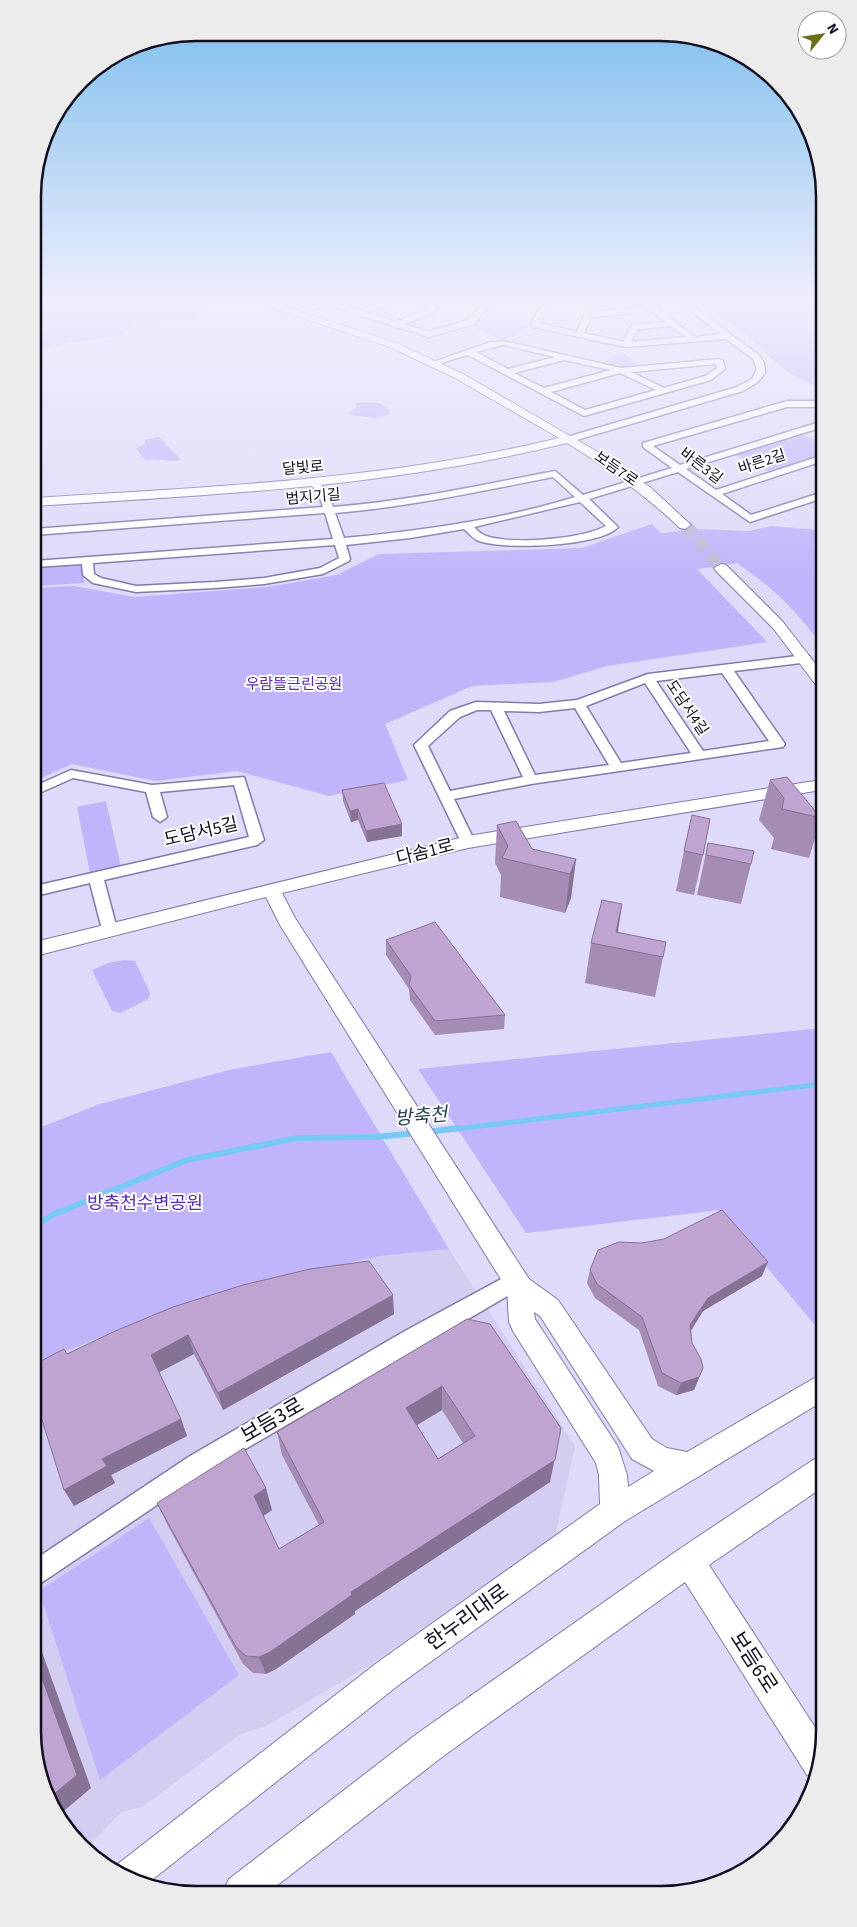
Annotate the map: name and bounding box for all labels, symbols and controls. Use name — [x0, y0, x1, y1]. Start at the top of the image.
north arrow — [797, 10, 847, 60]
text: N — [821, 20, 843, 38]
street label: 바른3길 — [675, 443, 727, 489]
street label: 바른2길 — [736, 444, 788, 480]
street label: 보듬7로 — [590, 446, 642, 492]
street label: 달빛로 — [281, 456, 325, 480]
street label: 범지기길 — [285, 484, 341, 510]
park label: 우람뜰근린공원 — [246, 674, 342, 695]
street label: 도담서4길 — [661, 676, 713, 740]
street label: 도담서5길 — [162, 811, 240, 853]
street label: 다솜1로 — [394, 833, 456, 871]
water label: 방축천 — [394, 1101, 450, 1133]
park label: 방축천수변공원 — [87, 1191, 203, 1216]
street label: 보듬3로 — [235, 1390, 309, 1450]
street label: 한누리대로 — [419, 1576, 515, 1658]
street label: 보듬6로 — [723, 1625, 785, 1699]

